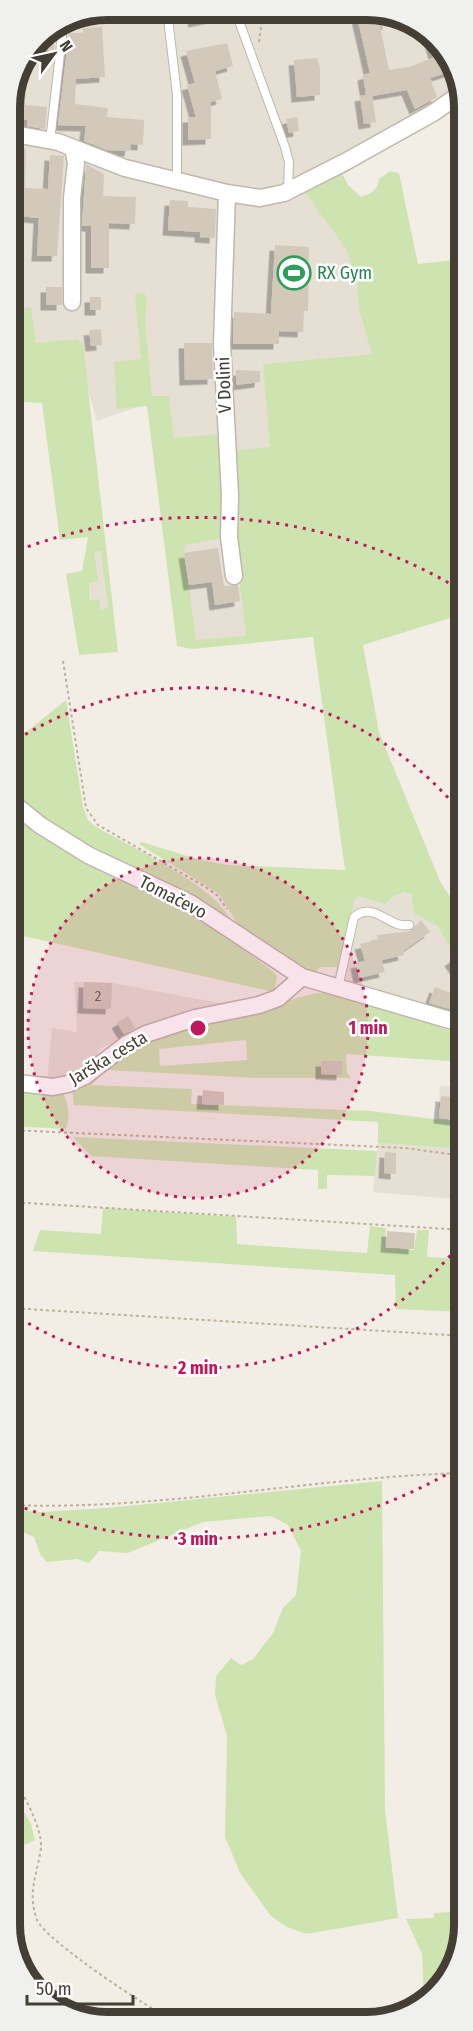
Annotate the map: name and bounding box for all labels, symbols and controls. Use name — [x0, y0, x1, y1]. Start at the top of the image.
north arrow — [24, 24, 84, 84]
text: N — [56, 37, 77, 55]
sports icon: RX Gym — [276, 255, 312, 291]
place label: RX Gym — [317, 262, 372, 284]
street label: V Dolini — [212, 356, 236, 414]
street label: Tomačevo — [135, 871, 211, 923]
house number: 2 — [95, 987, 102, 1005]
text: 1 min — [348, 1017, 388, 1039]
centre of rings — [188, 1018, 208, 1038]
street label: Jarška cesta — [65, 1026, 151, 1090]
text: 2 min — [177, 1357, 218, 1379]
text: 3 min — [177, 1528, 218, 1550]
scale bar — [27, 1968, 134, 2006]
text: 50 m — [36, 1978, 72, 2000]

